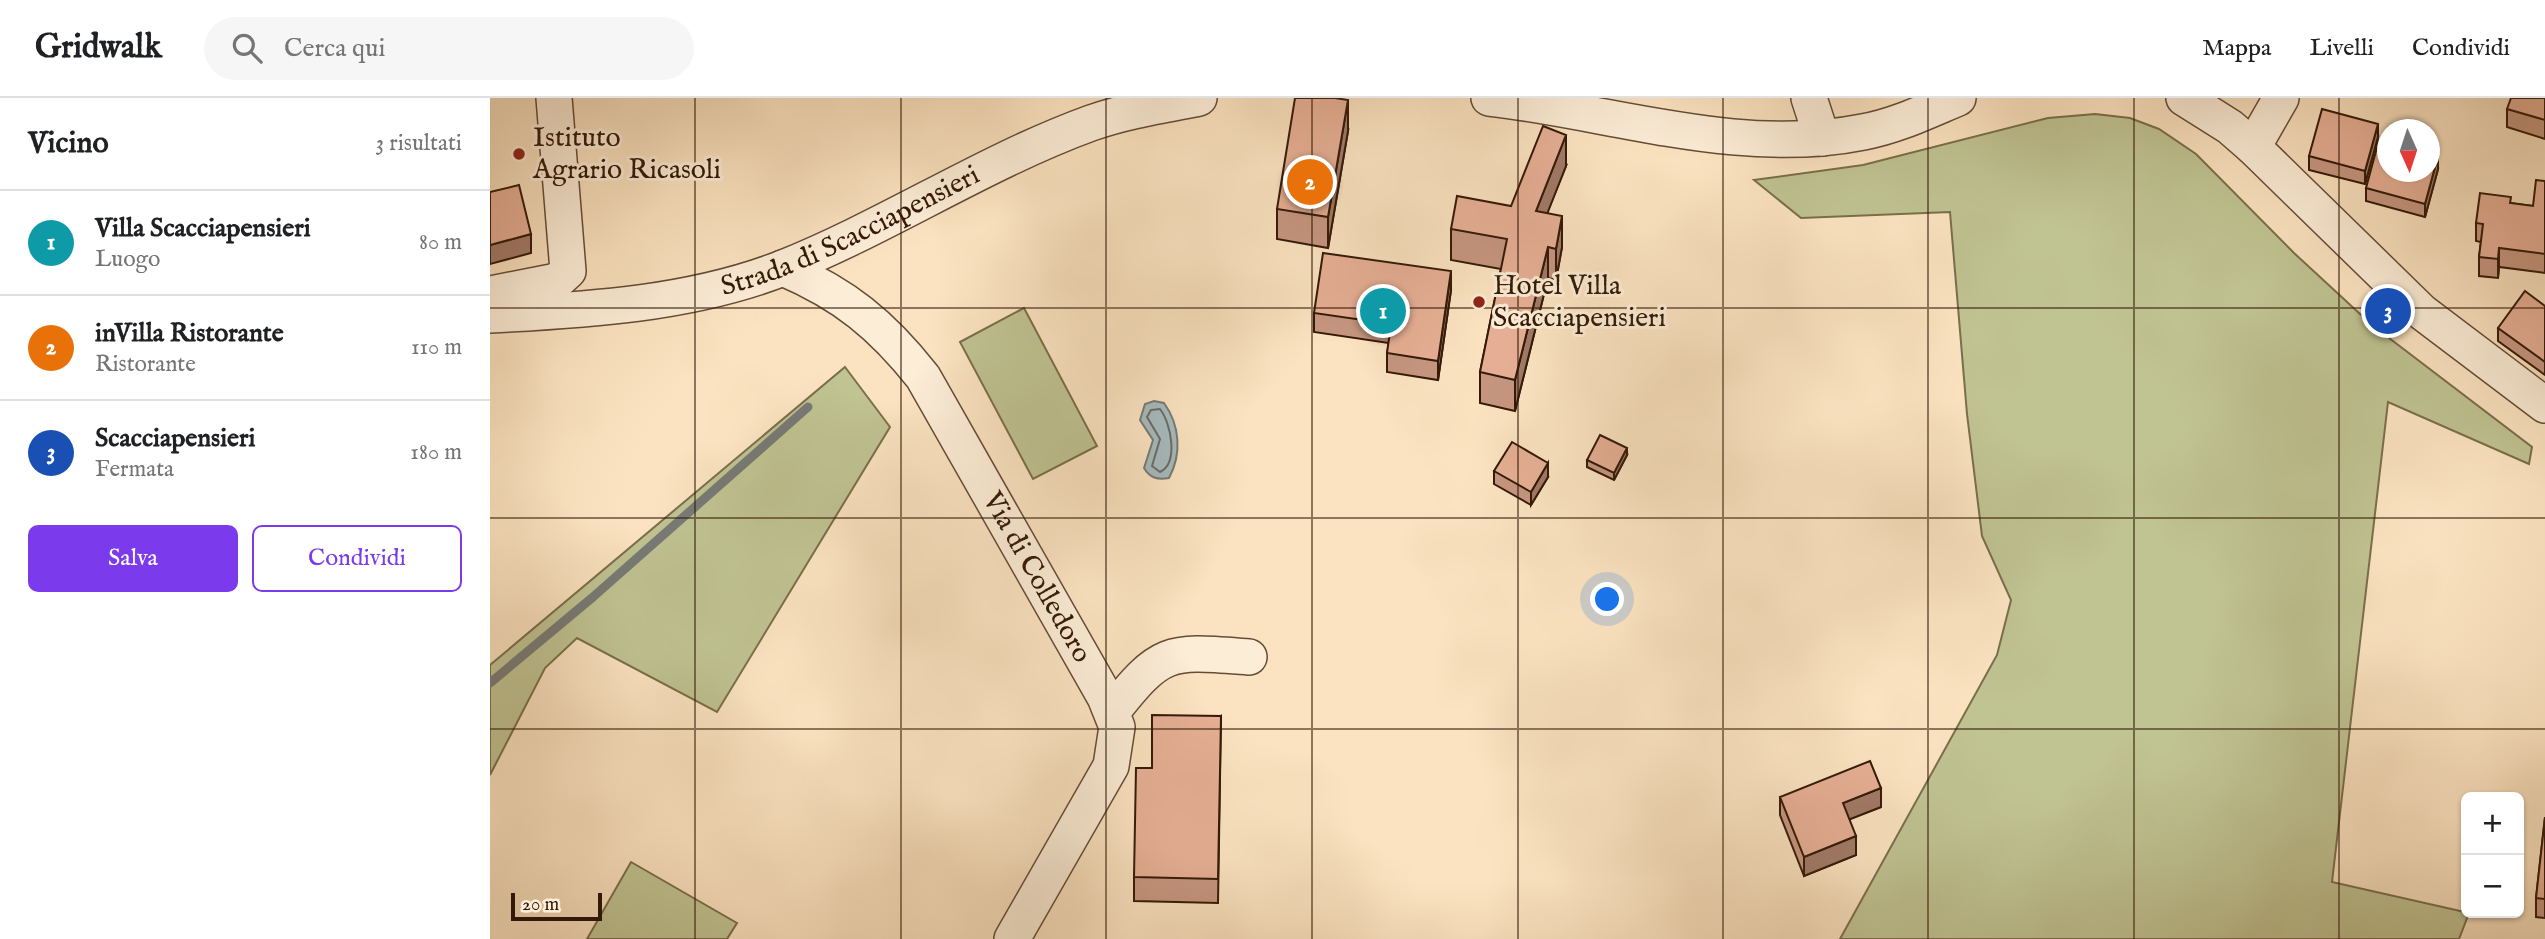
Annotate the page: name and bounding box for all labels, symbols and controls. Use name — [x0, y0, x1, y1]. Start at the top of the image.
search box — [204, 17, 694, 80]
text: Gridwalk — [35, 27, 162, 69]
icon: search — [228, 29, 266, 67]
text: Cerca qui — [284, 32, 385, 65]
text: Mappa — [2202, 33, 2271, 64]
text: Livelli — [2309, 33, 2374, 64]
text: Condividi — [2412, 33, 2510, 64]
north arrow — [2377, 119, 2440, 182]
place label: Istituto Agrario Ricasoli — [532, 121, 721, 188]
text: Vicino — [28, 125, 109, 163]
text: 3 risultati — [376, 129, 462, 158]
marker: Istituto Agrario Ricasoli — [511, 146, 527, 162]
pin: 2 — [1287, 156, 1333, 208]
street label: Strada di Scacciapensieri — [717, 158, 985, 304]
text: Villa Scacciapensieri — [95, 212, 311, 245]
text: 1 — [47, 228, 55, 257]
text: 80 m — [419, 228, 462, 257]
text: Luogo — [95, 245, 160, 274]
place label: Hotel Villa Scacciapensieri — [1493, 269, 1666, 336]
pin: 1 — [1360, 285, 1406, 337]
pin: 3 — [2365, 285, 2411, 337]
marker: Hotel Villa Scacciapensieri — [1471, 294, 1487, 310]
text: inVilla Ristorante — [95, 317, 284, 350]
text: 2 — [46, 333, 56, 362]
text: 110 m — [411, 333, 462, 362]
text: Ristorante — [95, 350, 196, 379]
text: Scacciapensieri — [95, 422, 256, 455]
text: 3 — [47, 438, 55, 467]
text: 180 m — [410, 438, 462, 467]
text: Fermata — [95, 455, 174, 484]
street label: Via di Colledoro — [974, 485, 1099, 669]
button: Salva — [28, 525, 238, 592]
button: Condividi — [252, 525, 462, 592]
your location — [1590, 582, 1624, 616]
map controls — [2461, 792, 2524, 918]
button: + — [2461, 792, 2524, 855]
button: − — [2461, 855, 2524, 918]
scale bar — [511, 890, 602, 922]
text: 20 m — [522, 893, 559, 917]

